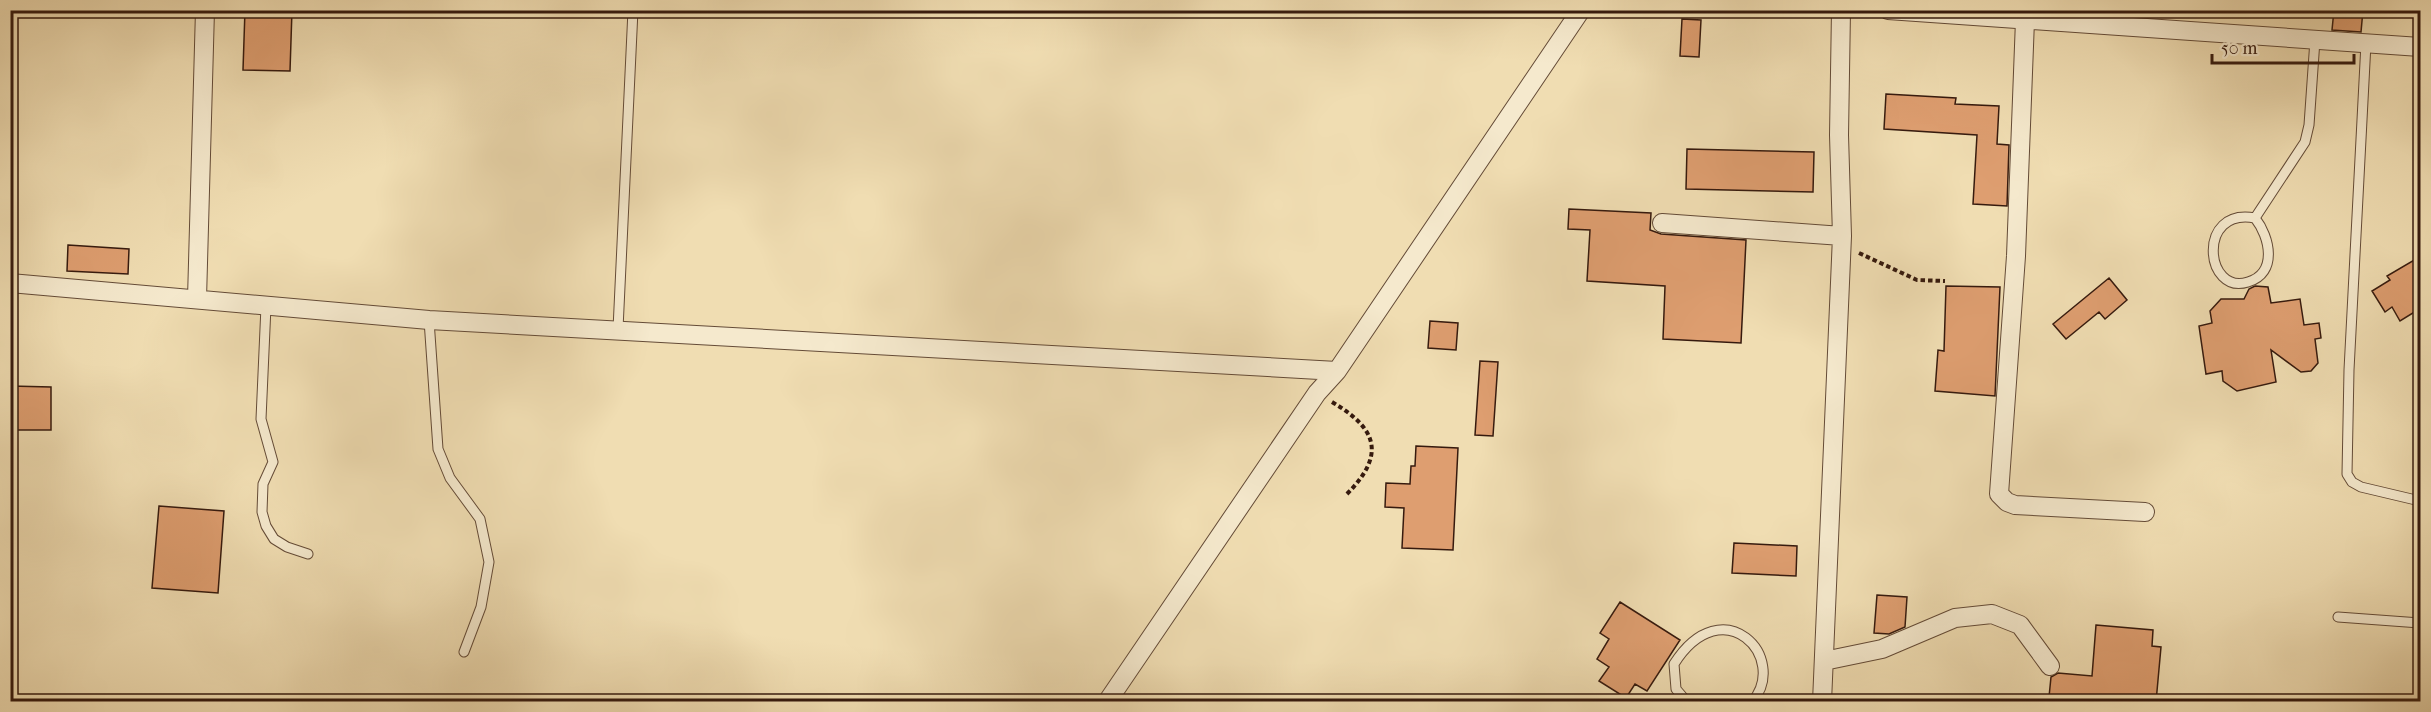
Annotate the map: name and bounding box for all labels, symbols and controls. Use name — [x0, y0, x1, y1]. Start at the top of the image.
scale bar — [2212, 27, 2354, 65]
text: 50 m — [2221, 38, 2258, 59]

